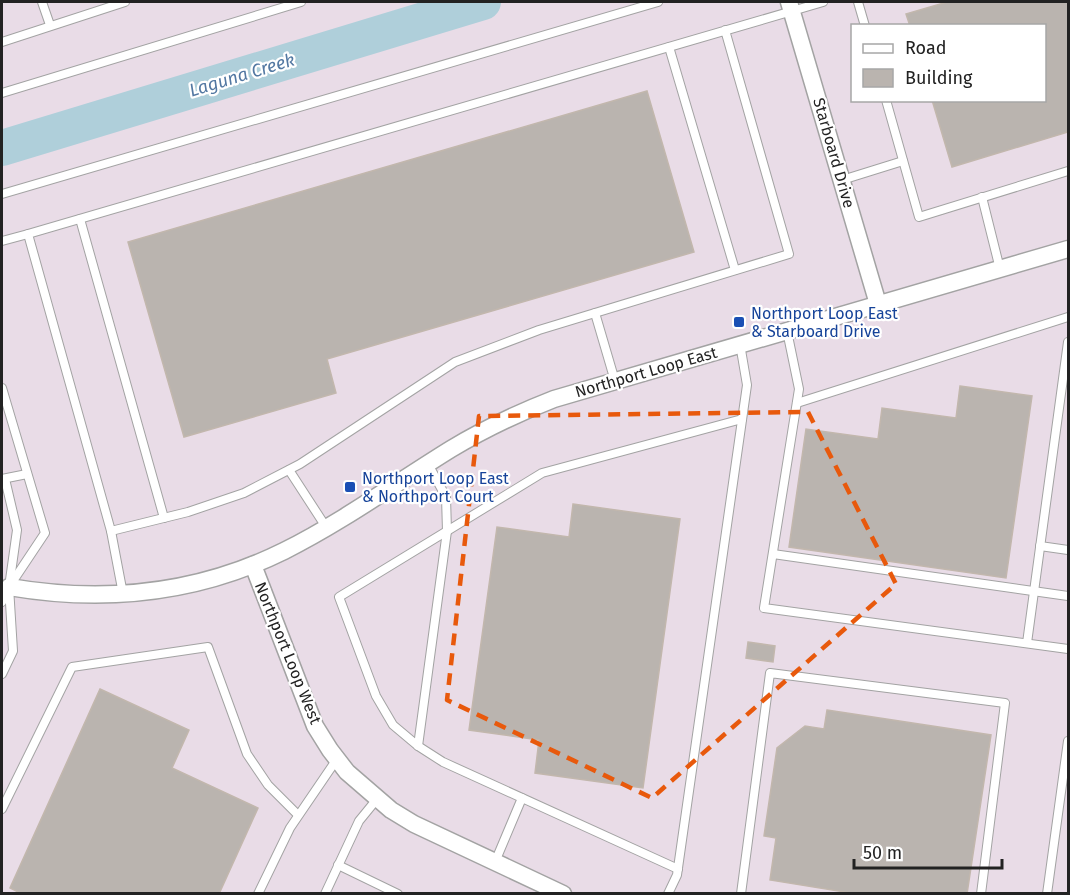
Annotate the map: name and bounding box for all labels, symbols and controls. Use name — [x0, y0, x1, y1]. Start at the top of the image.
legend — [851, 24, 1046, 102]
text: Road — [905, 37, 947, 59]
water label: Laguna Creek — [187, 48, 298, 101]
text: Building — [905, 67, 973, 89]
street label: Starboard Drive — [809, 96, 859, 210]
place label: Northport Loop East & Starboard Drive — [751, 304, 898, 341]
marker: Northport Loop East & Starboard Drive — [732, 315, 746, 329]
street label: Northport Loop East — [573, 343, 719, 401]
place label: Northport Loop East & Northport Court — [362, 469, 509, 506]
marker: Northport Loop East & Northport Court — [343, 480, 357, 494]
street label: Northport Loop West — [251, 579, 325, 727]
scale bar — [854, 832, 1002, 870]
text: 50 m — [863, 842, 902, 864]

